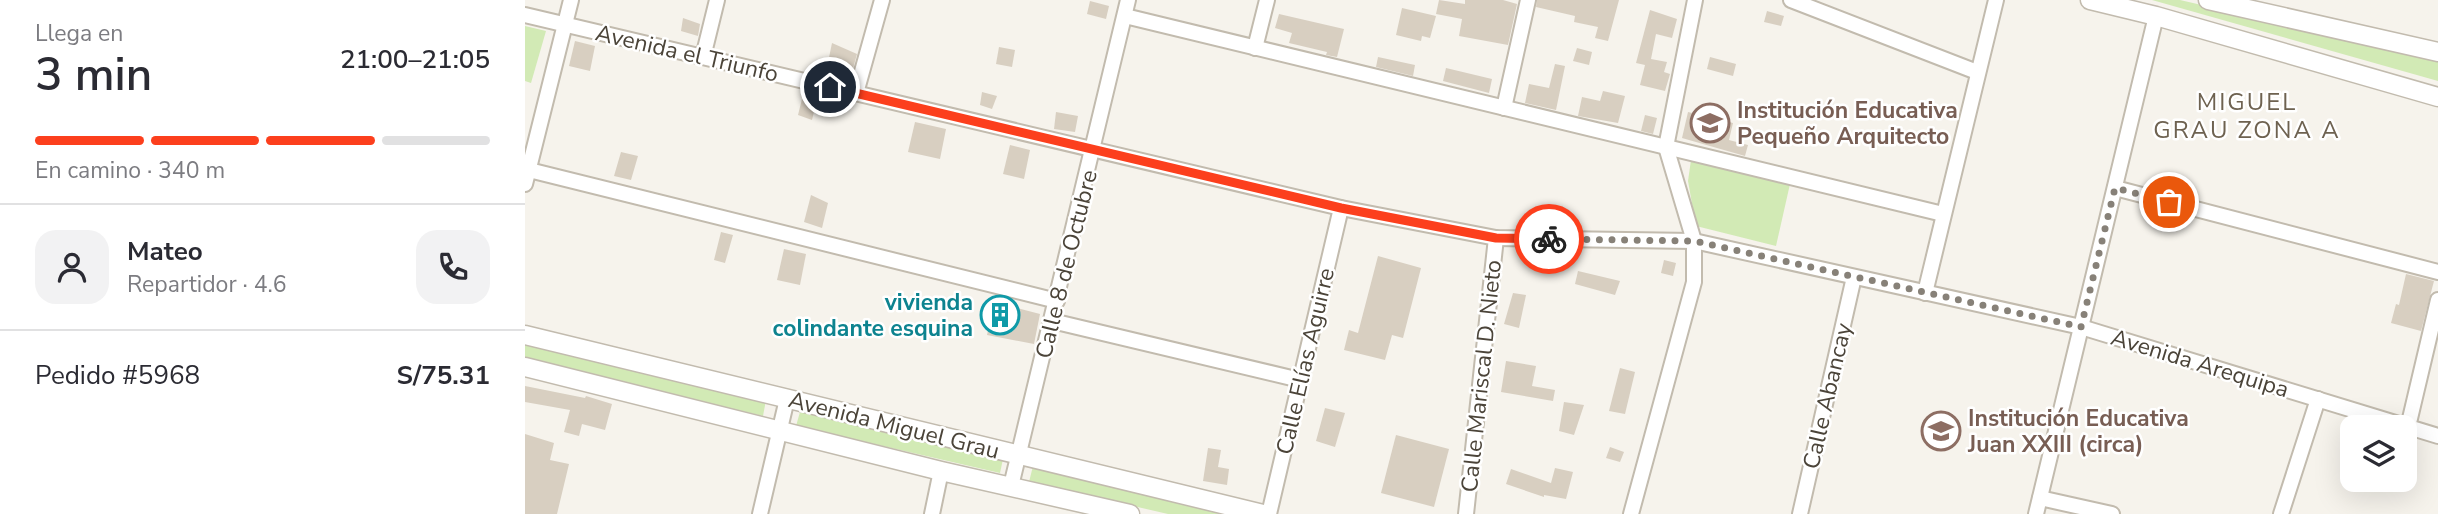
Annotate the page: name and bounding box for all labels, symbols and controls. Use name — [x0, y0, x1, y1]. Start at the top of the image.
street label: Avenida el Triunfo — [592, 17, 781, 90]
text: Llega en — [35, 18, 123, 49]
text: 21:00–21:05 — [340, 42, 490, 77]
text: 3 min — [35, 43, 152, 106]
pin — [800, 57, 860, 117]
icon: home — [811, 68, 849, 106]
district label: MIGUEL GRAU ZONA A — [2153, 86, 2341, 146]
place label: Institución Educativa Pequeño Arquitecto — [1737, 95, 1958, 152]
school or university icon: Institución Educativa Pequeño Arquitecto — [1689, 102, 1731, 144]
text: En camino · 340 m — [35, 155, 225, 186]
street label: Calle 8 de Octubre — [1028, 167, 1105, 362]
pin — [2139, 172, 2199, 232]
icon: bag — [2150, 183, 2188, 221]
courier — [1514, 204, 1584, 274]
icon: bike — [1530, 220, 1568, 258]
button: person — [35, 230, 109, 304]
button: phone — [416, 230, 490, 304]
text: Mateo — [127, 234, 203, 269]
street label: Calle Mariscal D. Nieto — [1454, 258, 1509, 494]
street label: Calle Elías Aguirre — [1269, 265, 1342, 457]
text: Repartidor · 4.6 — [127, 269, 287, 300]
place label: vivienda colindante esquina — [773, 287, 973, 344]
building icon: vivienda colindante esquina — [979, 294, 1021, 336]
street label: Calle Abancay — [1796, 320, 1859, 472]
street label: Avenida Arequipa — [2107, 322, 2293, 405]
text: Pedido #5968 — [35, 358, 200, 393]
text: S/75.31 — [396, 358, 490, 393]
street label: Avenida Miguel Grau — [785, 384, 1003, 467]
place label: Institución Educativa Juan XXIII (circa) — [1967, 403, 2189, 460]
school or university icon: Institución Educativa Juan XXIII (circa) — [1920, 410, 1962, 452]
map controls — [2340, 415, 2417, 492]
button: layers — [2340, 415, 2417, 492]

